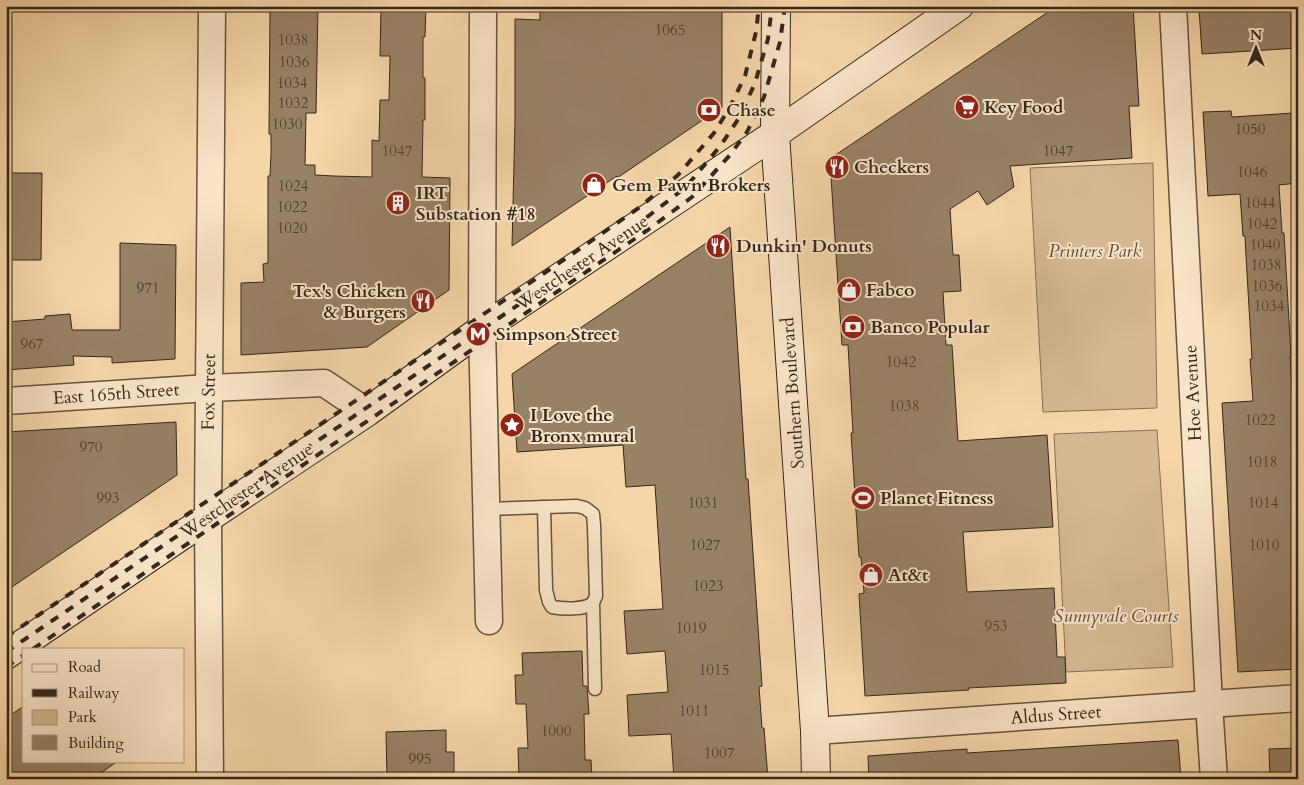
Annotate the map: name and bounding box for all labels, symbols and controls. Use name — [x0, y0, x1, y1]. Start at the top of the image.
house number: 1065 — [655, 20, 685, 40]
north arrow — [1232, 22, 1282, 72]
text: N — [1250, 26, 1262, 45]
house number: 1038 — [278, 30, 308, 50]
house number: 1036 — [279, 52, 310, 72]
house number: 1034 — [277, 73, 308, 93]
house number: 1032 — [278, 93, 309, 113]
supermarket icon: Key Food — [954, 94, 980, 120]
place label: Key Food — [984, 95, 1064, 120]
bank icon: Chase — [696, 97, 722, 123]
place label: Chase — [726, 98, 776, 123]
house number: 1030 — [272, 114, 303, 134]
house number: 1050 — [1235, 119, 1266, 139]
house number: 1047 — [382, 141, 413, 161]
house number: 1047 — [1043, 141, 1074, 161]
restaurant icon: Checkers — [824, 154, 850, 180]
place label: Checkers — [854, 155, 929, 180]
house number: 1046 — [1237, 162, 1268, 182]
shop icon: Gem Pawn Brokers — [581, 172, 607, 198]
place label: Gem Pawn Brokers — [612, 173, 770, 198]
house number: 1024 — [278, 176, 309, 196]
place label: IRT Substation #18 — [416, 181, 536, 227]
building icon: IRT Substation #18 — [385, 190, 411, 216]
house number: 1044 — [1245, 193, 1276, 213]
house number: 1022 — [277, 197, 308, 217]
street label: Westchester Avenue — [510, 209, 654, 317]
house number: 1042 — [1247, 214, 1278, 234]
house number: 1020 — [277, 218, 308, 238]
restaurant icon: Dunkin' Donuts — [705, 233, 731, 259]
place label: Dunkin' Donuts — [736, 234, 872, 259]
house number: 1040 — [1250, 235, 1281, 255]
park label: Printers Park — [1049, 239, 1142, 264]
house number: 1038 — [1251, 255, 1281, 275]
house number: 1036 — [1252, 276, 1283, 296]
shop icon: Fabco — [836, 277, 862, 303]
house number: 971 — [136, 278, 160, 298]
place label: Fabco — [866, 278, 915, 303]
place label: Tex's Chicken & Burgers — [292, 279, 406, 325]
restaurant icon: Tex's Chicken & Burgers — [410, 288, 436, 314]
house number: 1034 — [1254, 296, 1285, 316]
bank icon: Banco Popular — [840, 314, 866, 340]
place label: Banco Popular — [870, 315, 991, 340]
street label: Southern Boulevard — [775, 316, 811, 469]
metro station icon: Simpson Street — [465, 321, 491, 347]
place label: Simpson Street — [496, 322, 618, 347]
house number: 967 — [20, 334, 44, 354]
street label: Hoe Avenue — [1178, 344, 1208, 442]
house number: 1042 — [886, 352, 917, 372]
street label: Fox Street — [196, 353, 222, 431]
street label: East 165th Street — [52, 377, 180, 411]
house number: 1038 — [889, 396, 919, 416]
place label: I Love the Bronx mural — [530, 403, 634, 449]
house number: 1022 — [1245, 410, 1276, 430]
place icon: I Love the Bronx mural — [499, 412, 525, 438]
house number: 970 — [79, 437, 103, 457]
street label: Westchester Avenue — [175, 437, 319, 545]
house number: 1018 — [1247, 452, 1277, 472]
sports icon: Planet Fitness — [850, 485, 876, 511]
place label: Planet Fitness — [880, 486, 993, 511]
house number: 993 — [96, 488, 120, 508]
house number: 1031 — [688, 493, 718, 513]
house number: 1014 — [1248, 493, 1279, 513]
house number: 1027 — [690, 535, 721, 555]
house number: 1010 — [1249, 535, 1280, 555]
shop icon: At&t — [858, 562, 884, 588]
place label: At&t — [888, 563, 929, 588]
house number: 1023 — [693, 576, 723, 596]
park label: Sunnyvale Courts — [1053, 604, 1179, 629]
house number: 953 — [984, 616, 1008, 636]
house number: 1019 — [676, 618, 707, 638]
legend — [22, 648, 185, 762]
text: Road — [68, 657, 101, 677]
house number: 1015 — [699, 660, 729, 680]
text: Railway — [68, 683, 119, 703]
street label: Aldus Street — [1010, 699, 1103, 731]
house number: 1011 — [679, 701, 709, 721]
text: Park — [68, 707, 97, 727]
house number: 1000 — [541, 721, 572, 741]
text: Building — [68, 733, 124, 753]
house number: 1007 — [704, 743, 735, 763]
house number: 995 — [408, 749, 432, 769]

